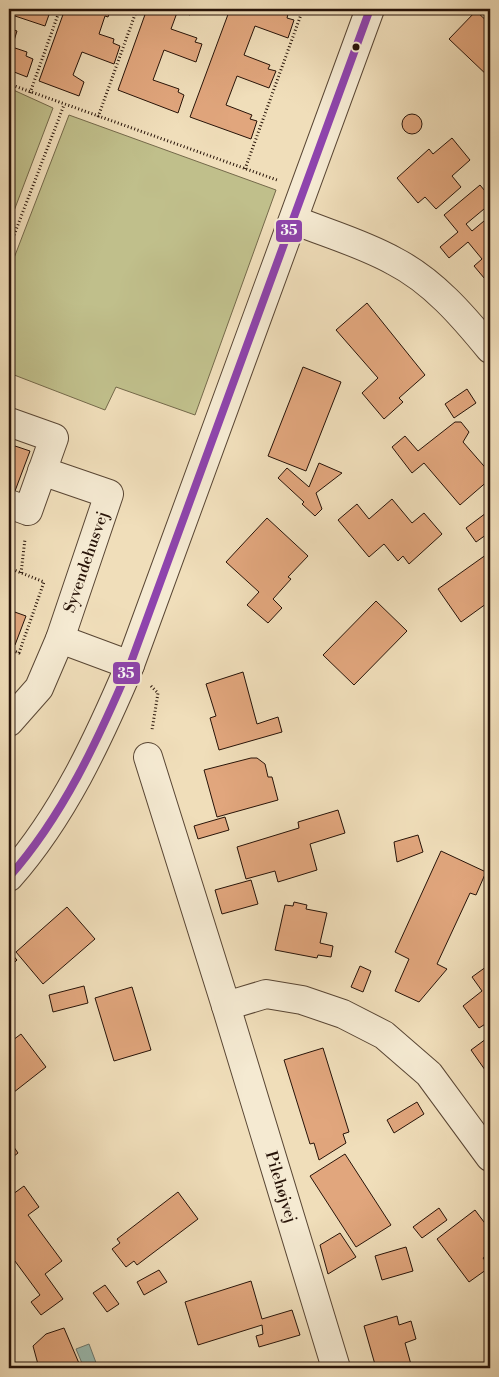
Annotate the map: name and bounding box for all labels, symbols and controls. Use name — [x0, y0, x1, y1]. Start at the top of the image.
unlabelled marker — [351, 42, 361, 52]
line badge: 35 — [275, 219, 303, 243]
text: 35 — [280, 222, 298, 240]
street label: Syvendehusvej — [59, 509, 113, 615]
line badge: 35 — [112, 661, 141, 685]
text: 35 — [117, 665, 135, 683]
street label: Pilehøjvej — [261, 1149, 301, 1225]

